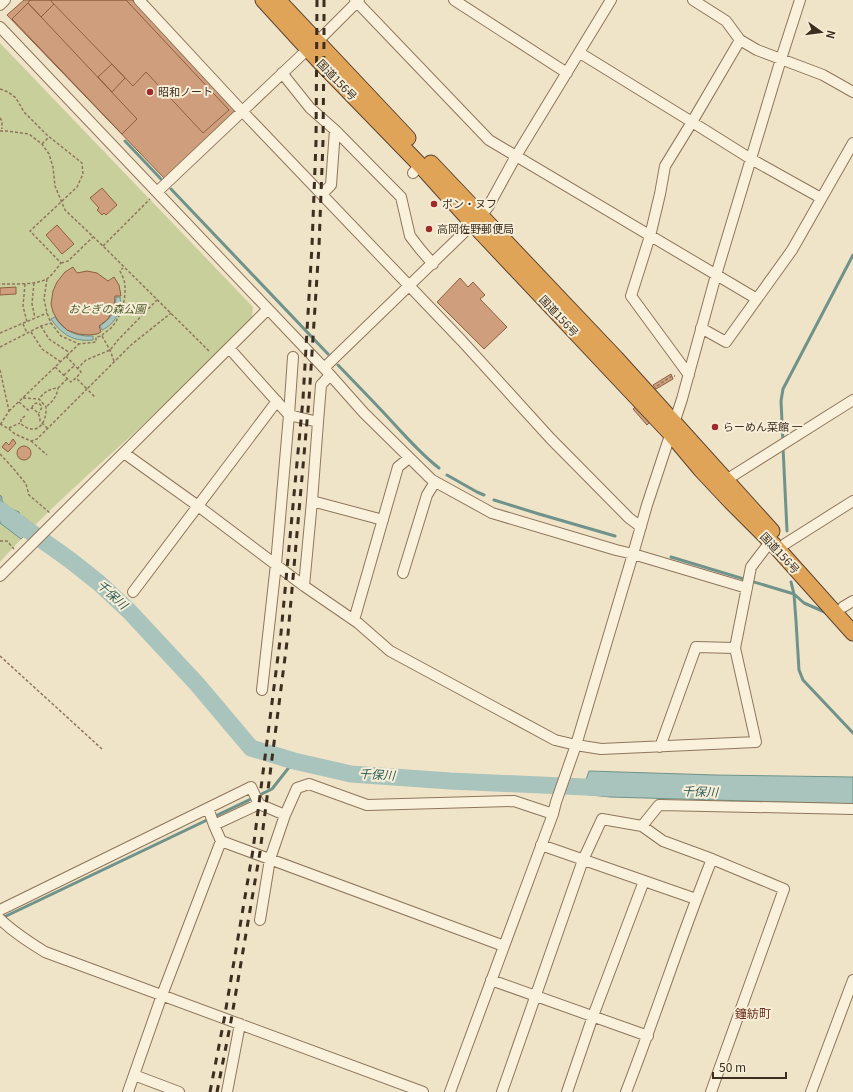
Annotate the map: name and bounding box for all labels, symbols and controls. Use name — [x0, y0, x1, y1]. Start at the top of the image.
north arrow — [801, 12, 841, 52]
text: N — [823, 29, 840, 41]
street label: 国道156号 — [314, 55, 361, 103]
place label: 昭和ノート — [158, 83, 213, 99]
marker: 昭和ノート — [145, 87, 155, 97]
place label: ポン・ヌフ — [442, 195, 497, 211]
marker: ポン・ヌフ — [429, 199, 439, 209]
place label: 高岡佐野郵便局 — [437, 220, 514, 236]
marker: 高岡佐野郵便局 — [424, 224, 434, 234]
street label: 国道156号 — [536, 291, 583, 340]
park label: おとぎの森公園 — [69, 300, 147, 316]
place label: らーめん菜館 一 — [723, 418, 802, 434]
marker: らーめん菜館 一 — [710, 422, 720, 432]
street label: 国道156号 — [757, 528, 804, 577]
water label: 千保川 — [94, 576, 134, 614]
water label: 千保川 — [359, 764, 397, 783]
water label: 千保川 — [682, 781, 720, 800]
district label: 鐘紡町 — [735, 1004, 771, 1021]
scale bar — [713, 1054, 786, 1080]
text: 50 m — [719, 1058, 746, 1075]

